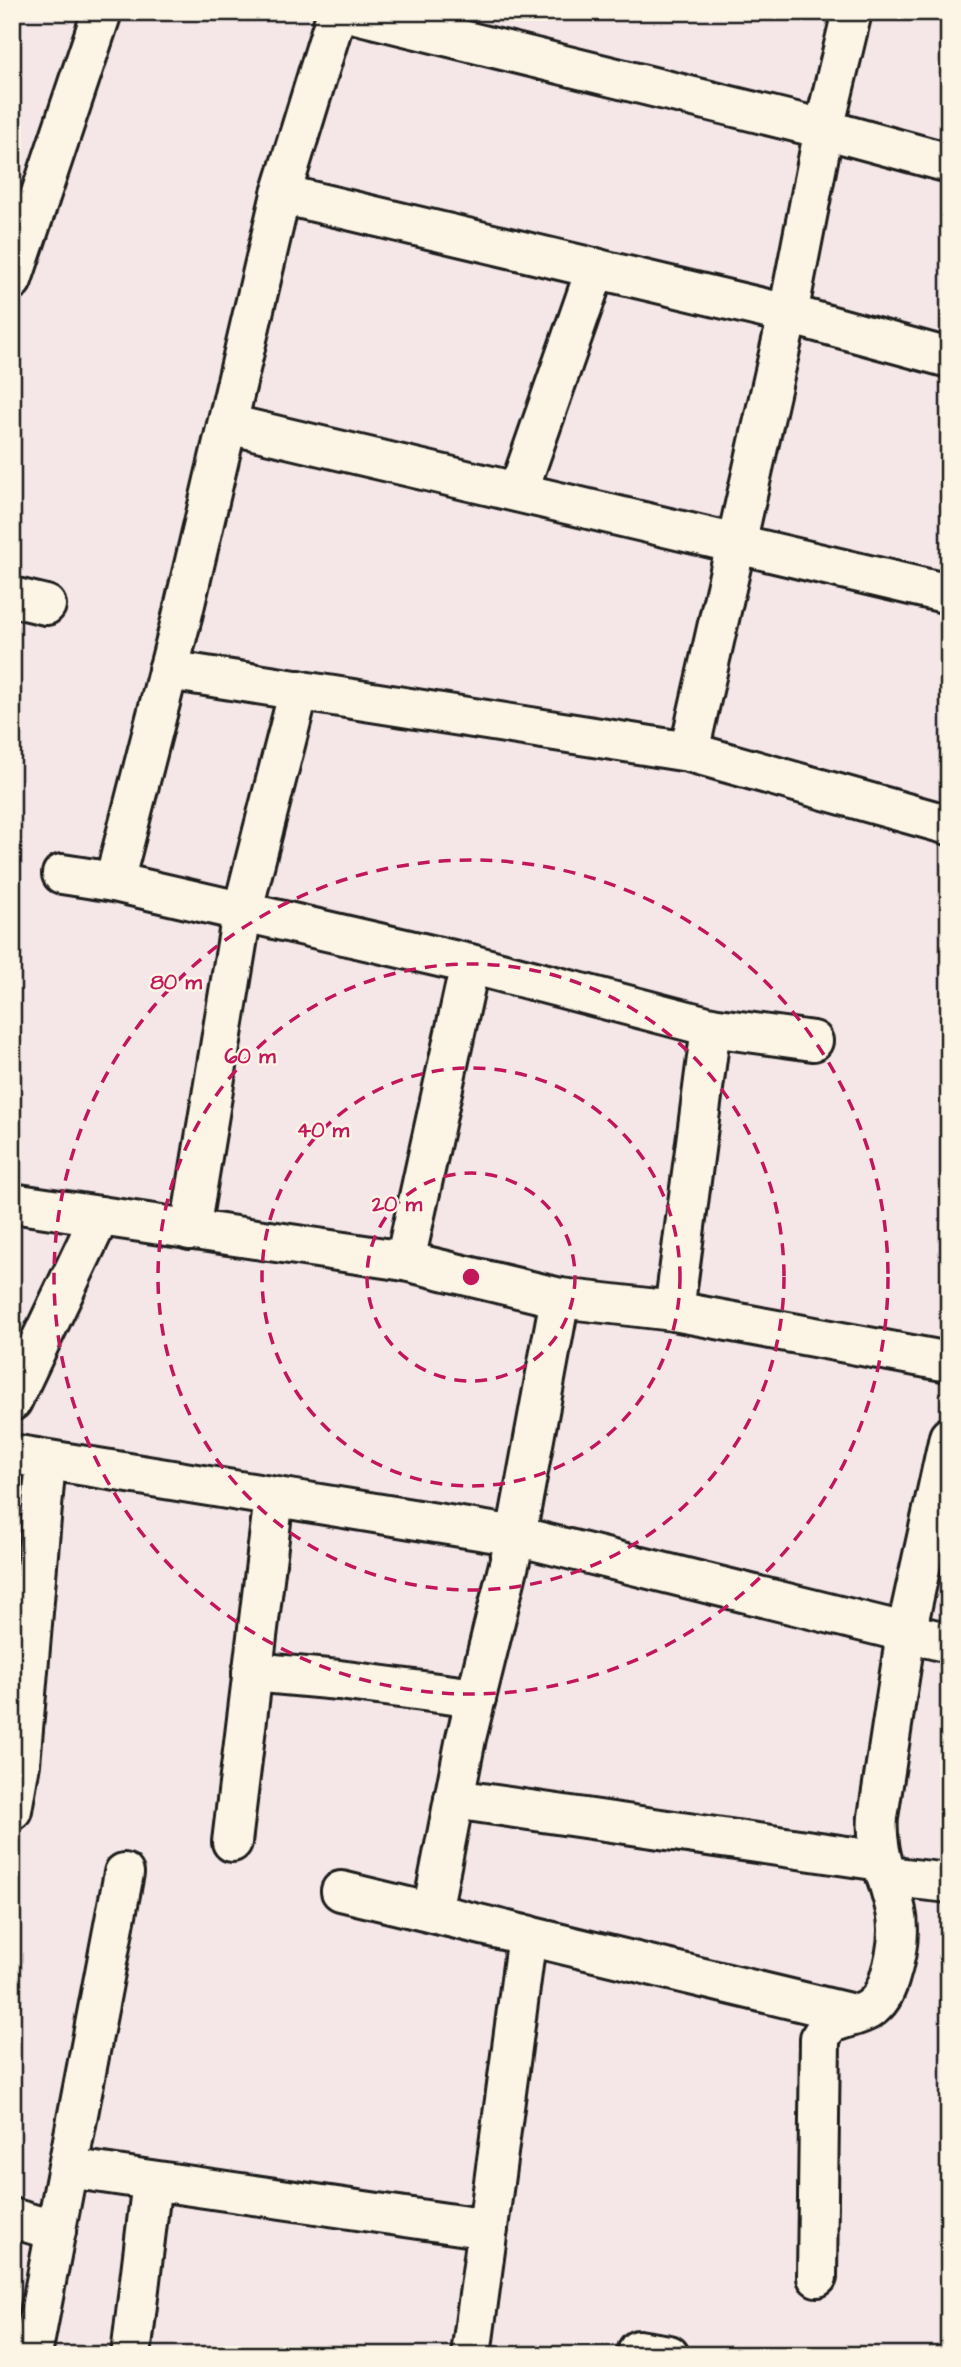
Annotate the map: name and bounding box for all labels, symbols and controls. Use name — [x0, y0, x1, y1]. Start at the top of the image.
text: 80 m — [150, 968, 202, 997]
text: 60 m — [224, 1042, 276, 1071]
text: 40 m — [297, 1116, 350, 1145]
text: 20 m — [371, 1190, 423, 1219]
centre of rings — [459, 1265, 483, 1289]

